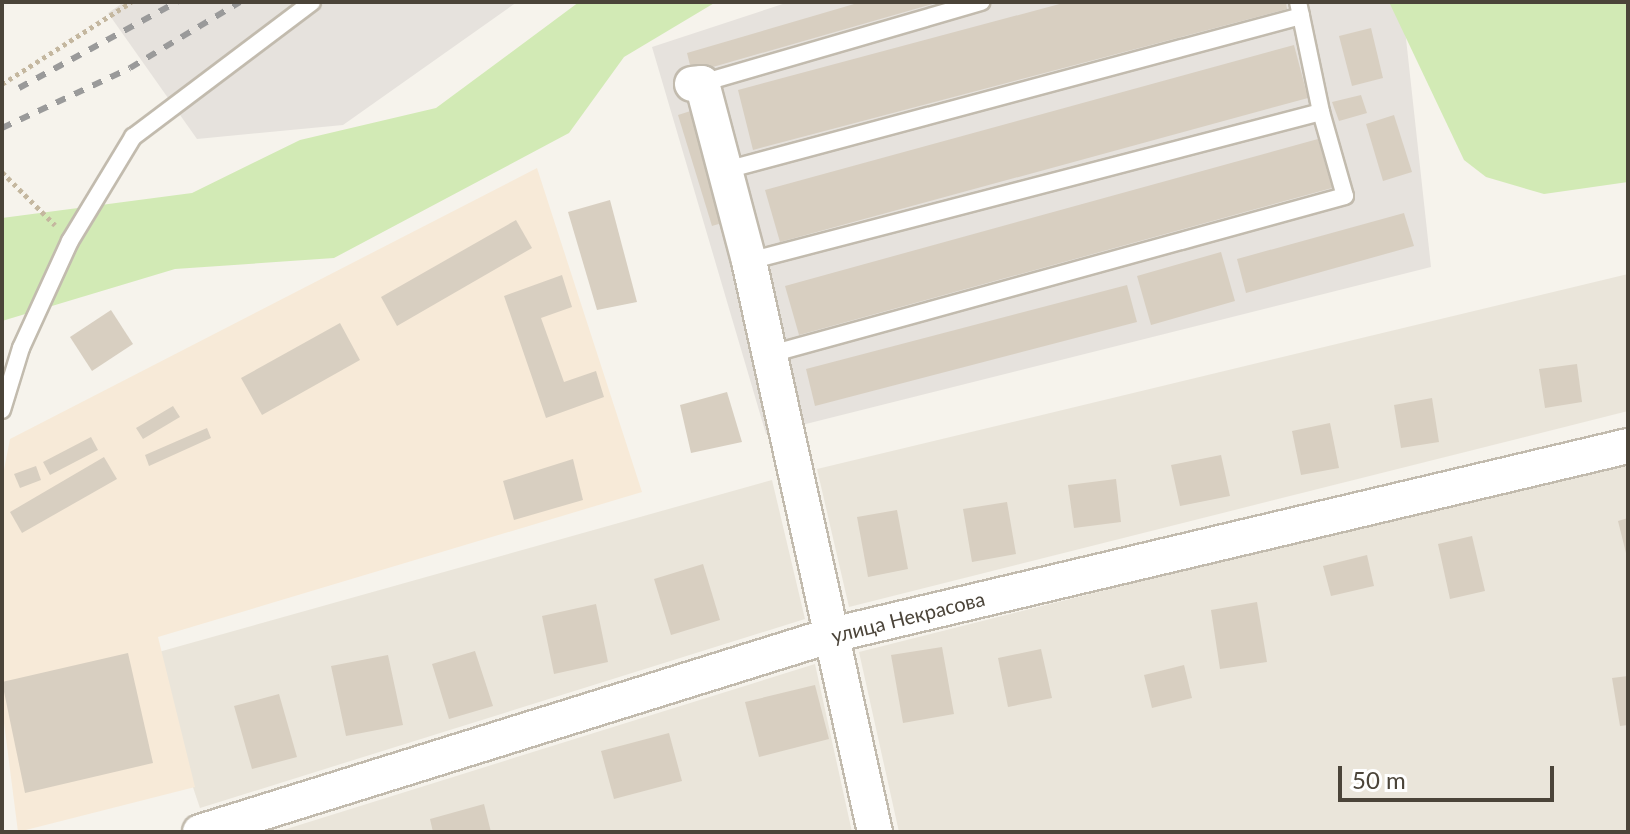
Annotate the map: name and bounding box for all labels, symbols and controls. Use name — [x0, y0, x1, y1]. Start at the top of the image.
street label: улица Некрасова — [829, 586, 987, 648]
scale bar — [1342, 750, 1558, 800]
text: 50 m — [1352, 765, 1406, 794]

